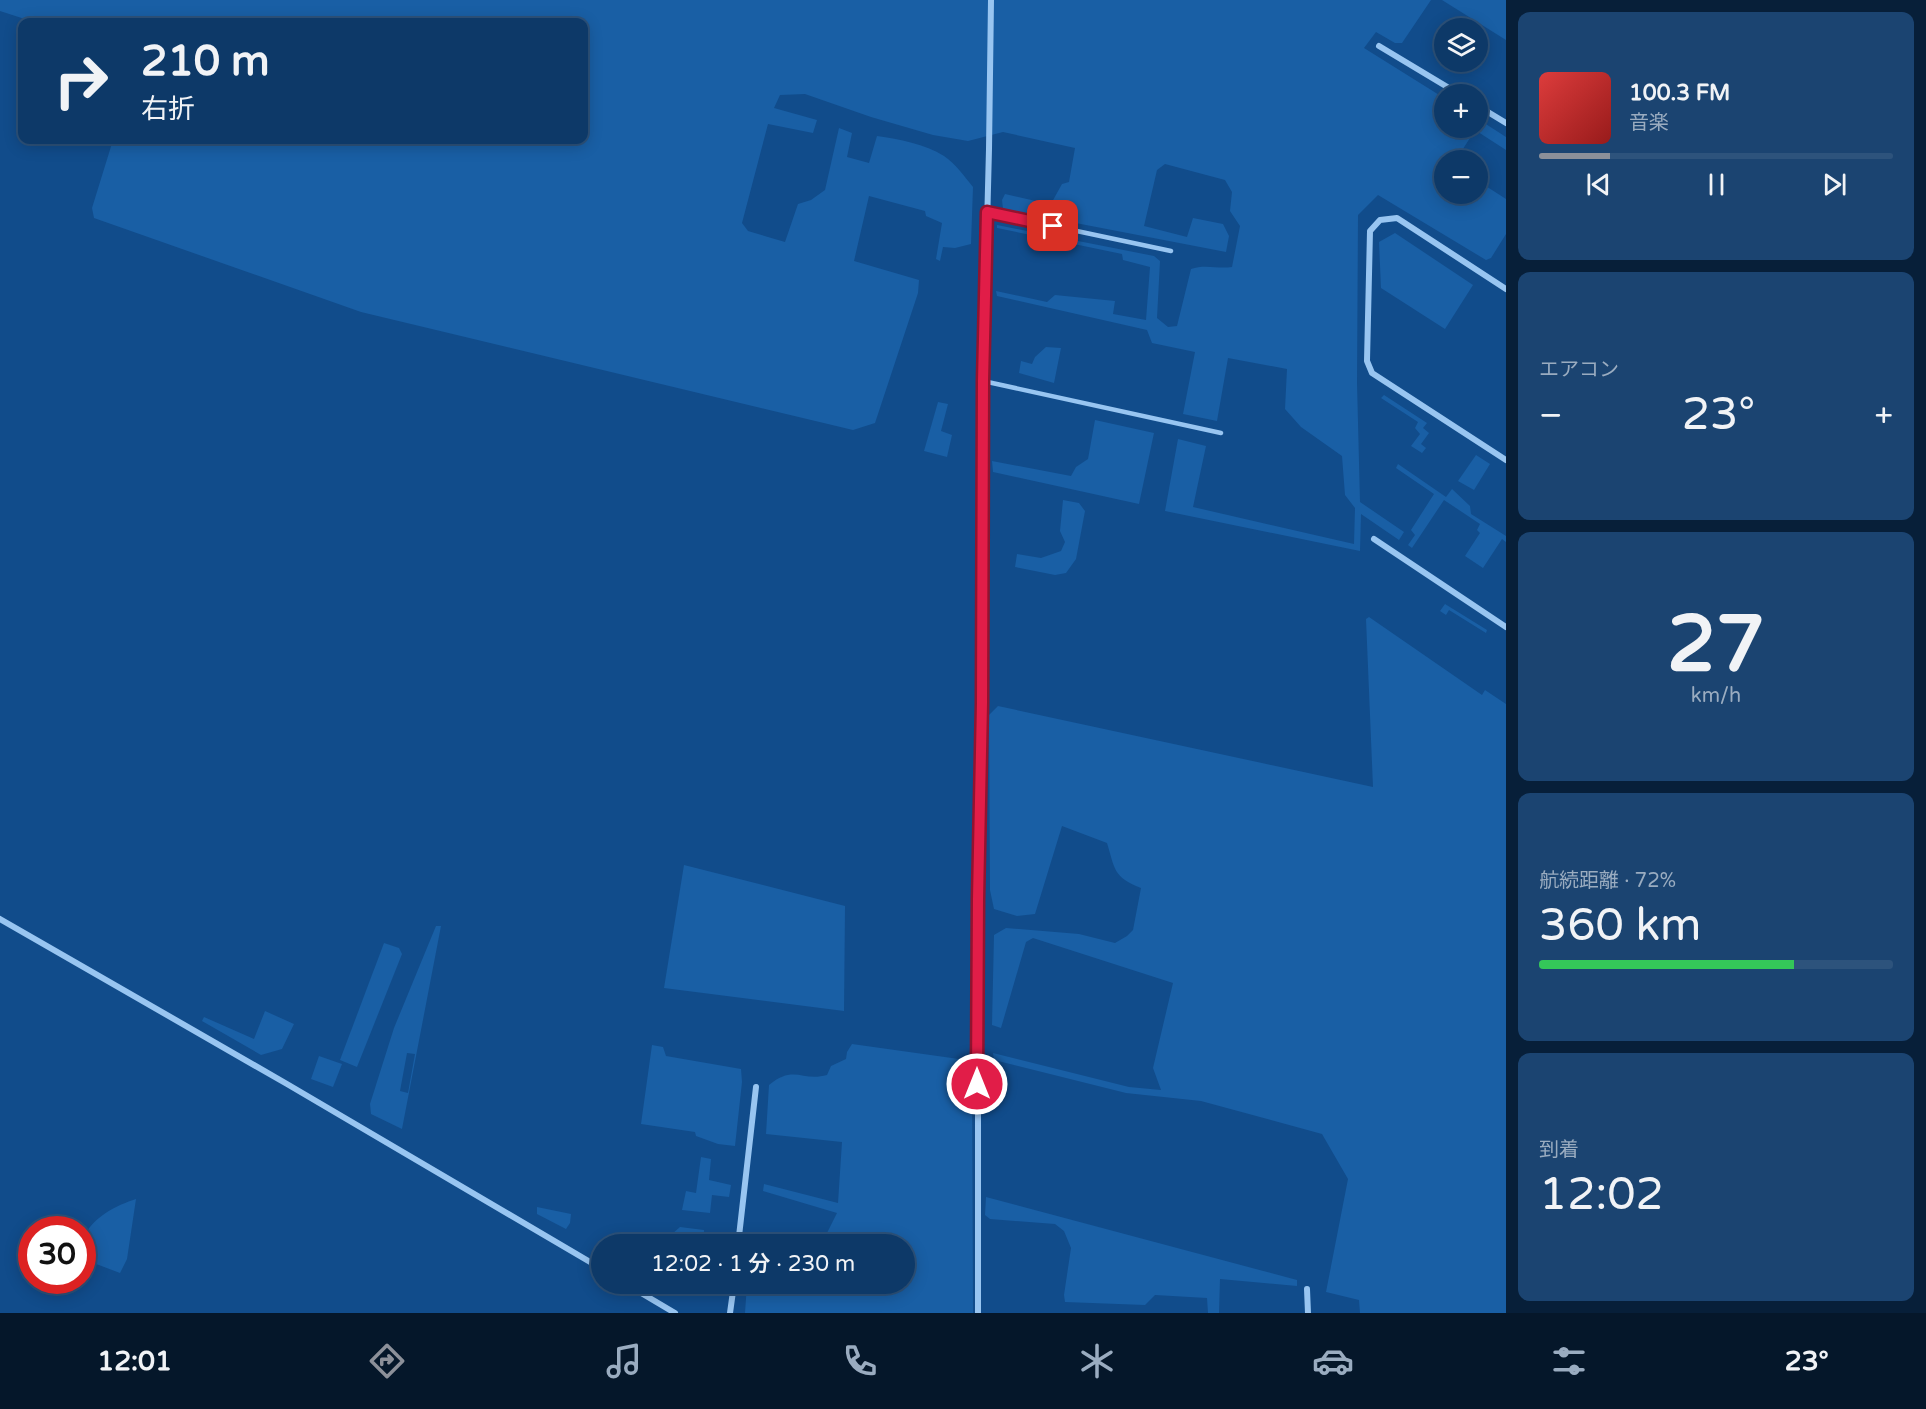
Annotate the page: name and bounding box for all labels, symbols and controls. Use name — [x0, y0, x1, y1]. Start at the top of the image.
map controls — [1434, 18, 1488, 204]
button: layers — [1434, 18, 1488, 72]
text: 210 m — [141, 36, 270, 87]
icon: right — [42, 42, 120, 120]
text: 100.3 FM — [1629, 80, 1730, 106]
button: + — [1434, 84, 1488, 138]
text: 右折 — [141, 93, 195, 126]
text: 音楽 — [1629, 111, 1669, 135]
button: − — [1434, 150, 1488, 204]
icon: previous — [1582, 168, 1615, 201]
icon: pause — [1700, 168, 1733, 201]
icon: next — [1818, 168, 1851, 201]
pin — [1027, 200, 1078, 251]
icon: arrive — [1036, 209, 1069, 242]
text: エアコン — [1539, 358, 1619, 382]
text: 23° — [1682, 388, 1755, 442]
text: − — [1539, 396, 1563, 435]
text: + — [1874, 396, 1893, 435]
text: 27 — [1667, 598, 1765, 692]
text: km/h — [1691, 684, 1741, 708]
text: 航続距離 · 72% — [1539, 869, 1676, 893]
text: 360 km — [1539, 899, 1701, 953]
position arrow — [945, 1052, 1009, 1116]
text: 到着 — [1539, 1138, 1579, 1162]
text: 12:02 — [1539, 1168, 1664, 1222]
speed limit sign: 30 — [18, 1216, 96, 1294]
text: 12:02 · 1 分 · 230 m — [651, 1251, 855, 1277]
icon: directions — [366, 1340, 408, 1382]
icon: music — [603, 1340, 645, 1382]
icon: phone — [839, 1340, 881, 1382]
icon: climate — [1076, 1340, 1118, 1382]
icon: car — [1312, 1340, 1354, 1382]
icon: filters — [1548, 1340, 1590, 1382]
text: 12:01 — [97, 1345, 172, 1378]
text: 23° — [1785, 1345, 1829, 1378]

